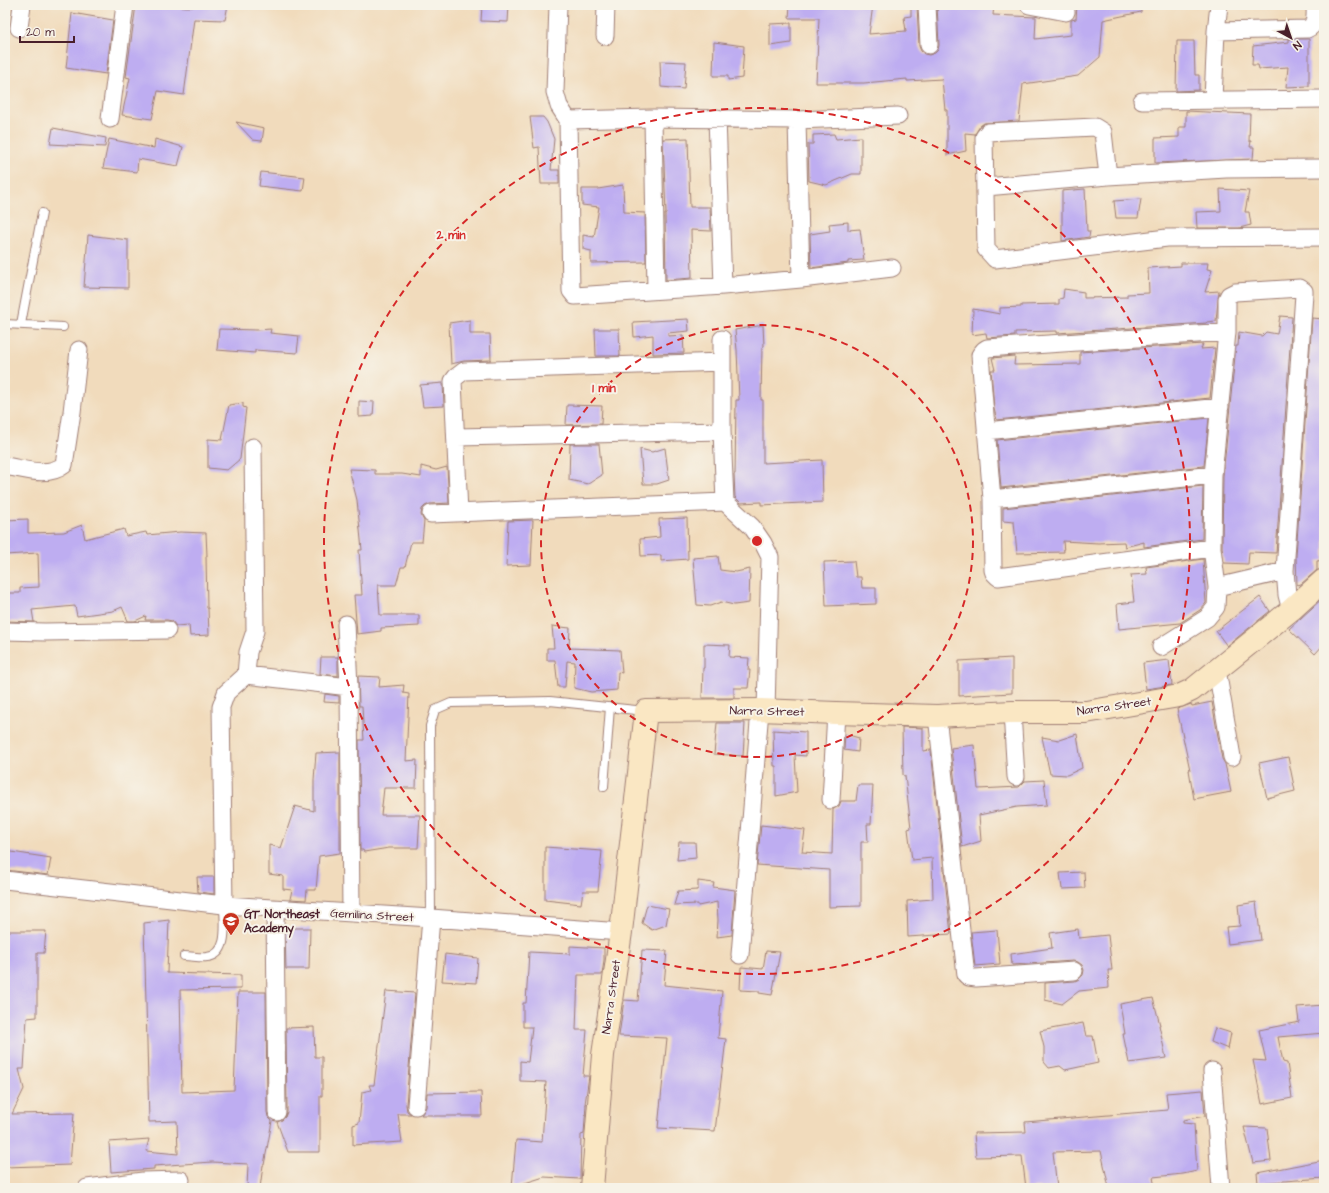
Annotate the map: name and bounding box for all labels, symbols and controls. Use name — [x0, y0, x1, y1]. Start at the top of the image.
scale bar — [20, 18, 74, 44]
north arrow — [1271, 18, 1311, 58]
text: 20 m — [26, 24, 55, 41]
text: N — [1290, 37, 1305, 53]
text: 2 min — [436, 227, 465, 244]
text: 1 min — [592, 380, 616, 397]
centre of rings — [750, 534, 764, 548]
street label: Narra Street — [1076, 693, 1152, 720]
street label: Narra Street — [729, 702, 805, 721]
street label: Gemilina Street — [330, 905, 414, 926]
place label: GT Northeast Academy — [244, 906, 320, 938]
school or university icon: GT Northeast Academy — [221, 911, 241, 936]
street label: Narra Street — [598, 959, 625, 1035]

